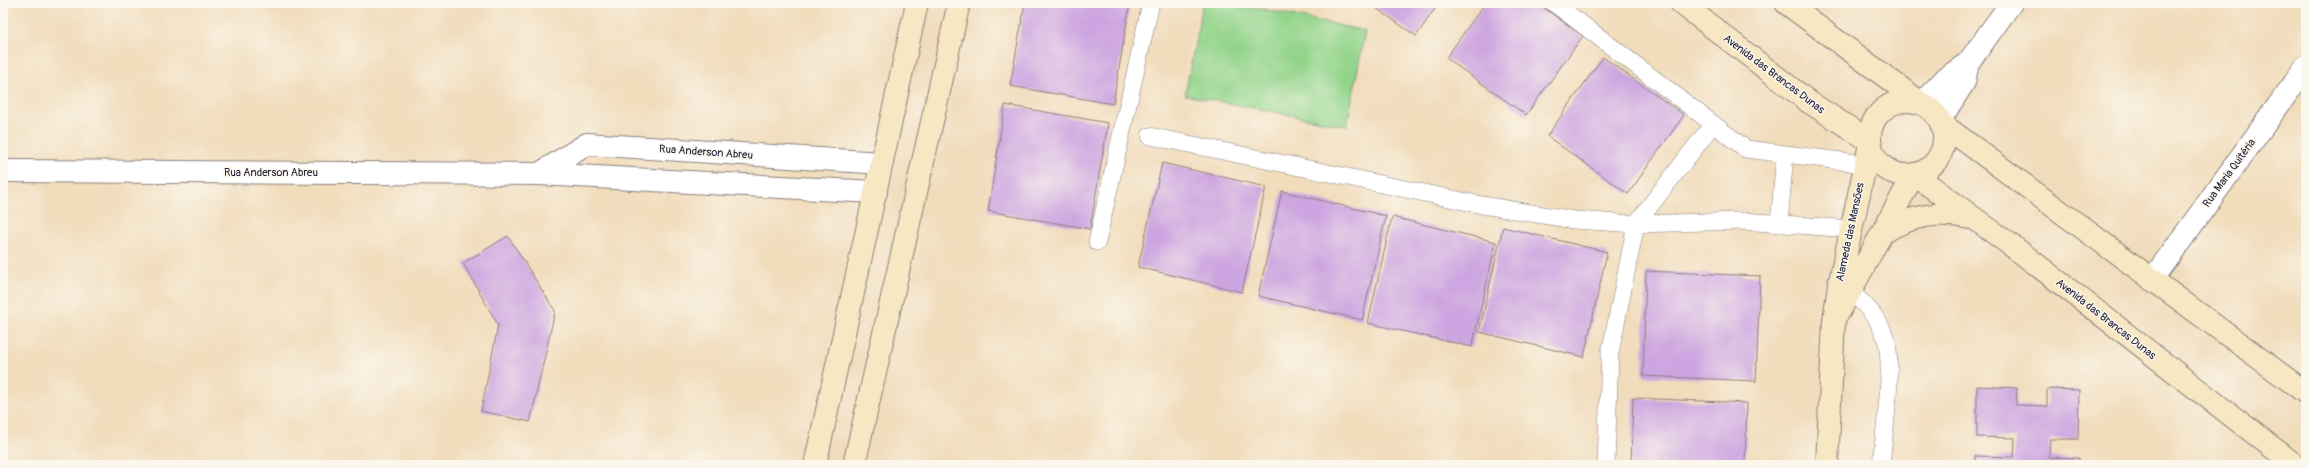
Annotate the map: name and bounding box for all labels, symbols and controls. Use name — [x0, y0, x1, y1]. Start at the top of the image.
street label: Avenida das Brancas Dunas — [1721, 32, 1827, 116]
street label: Rua Maria Quitéria — [2200, 136, 2258, 210]
street label: Rua Anderson Abreu — [659, 142, 753, 162]
street label: Rua Anderson Abreu — [224, 166, 318, 179]
street label: Alameda das Mansões — [1833, 181, 1867, 283]
street label: Avenida das Brancas Dunas — [2053, 276, 2159, 362]

